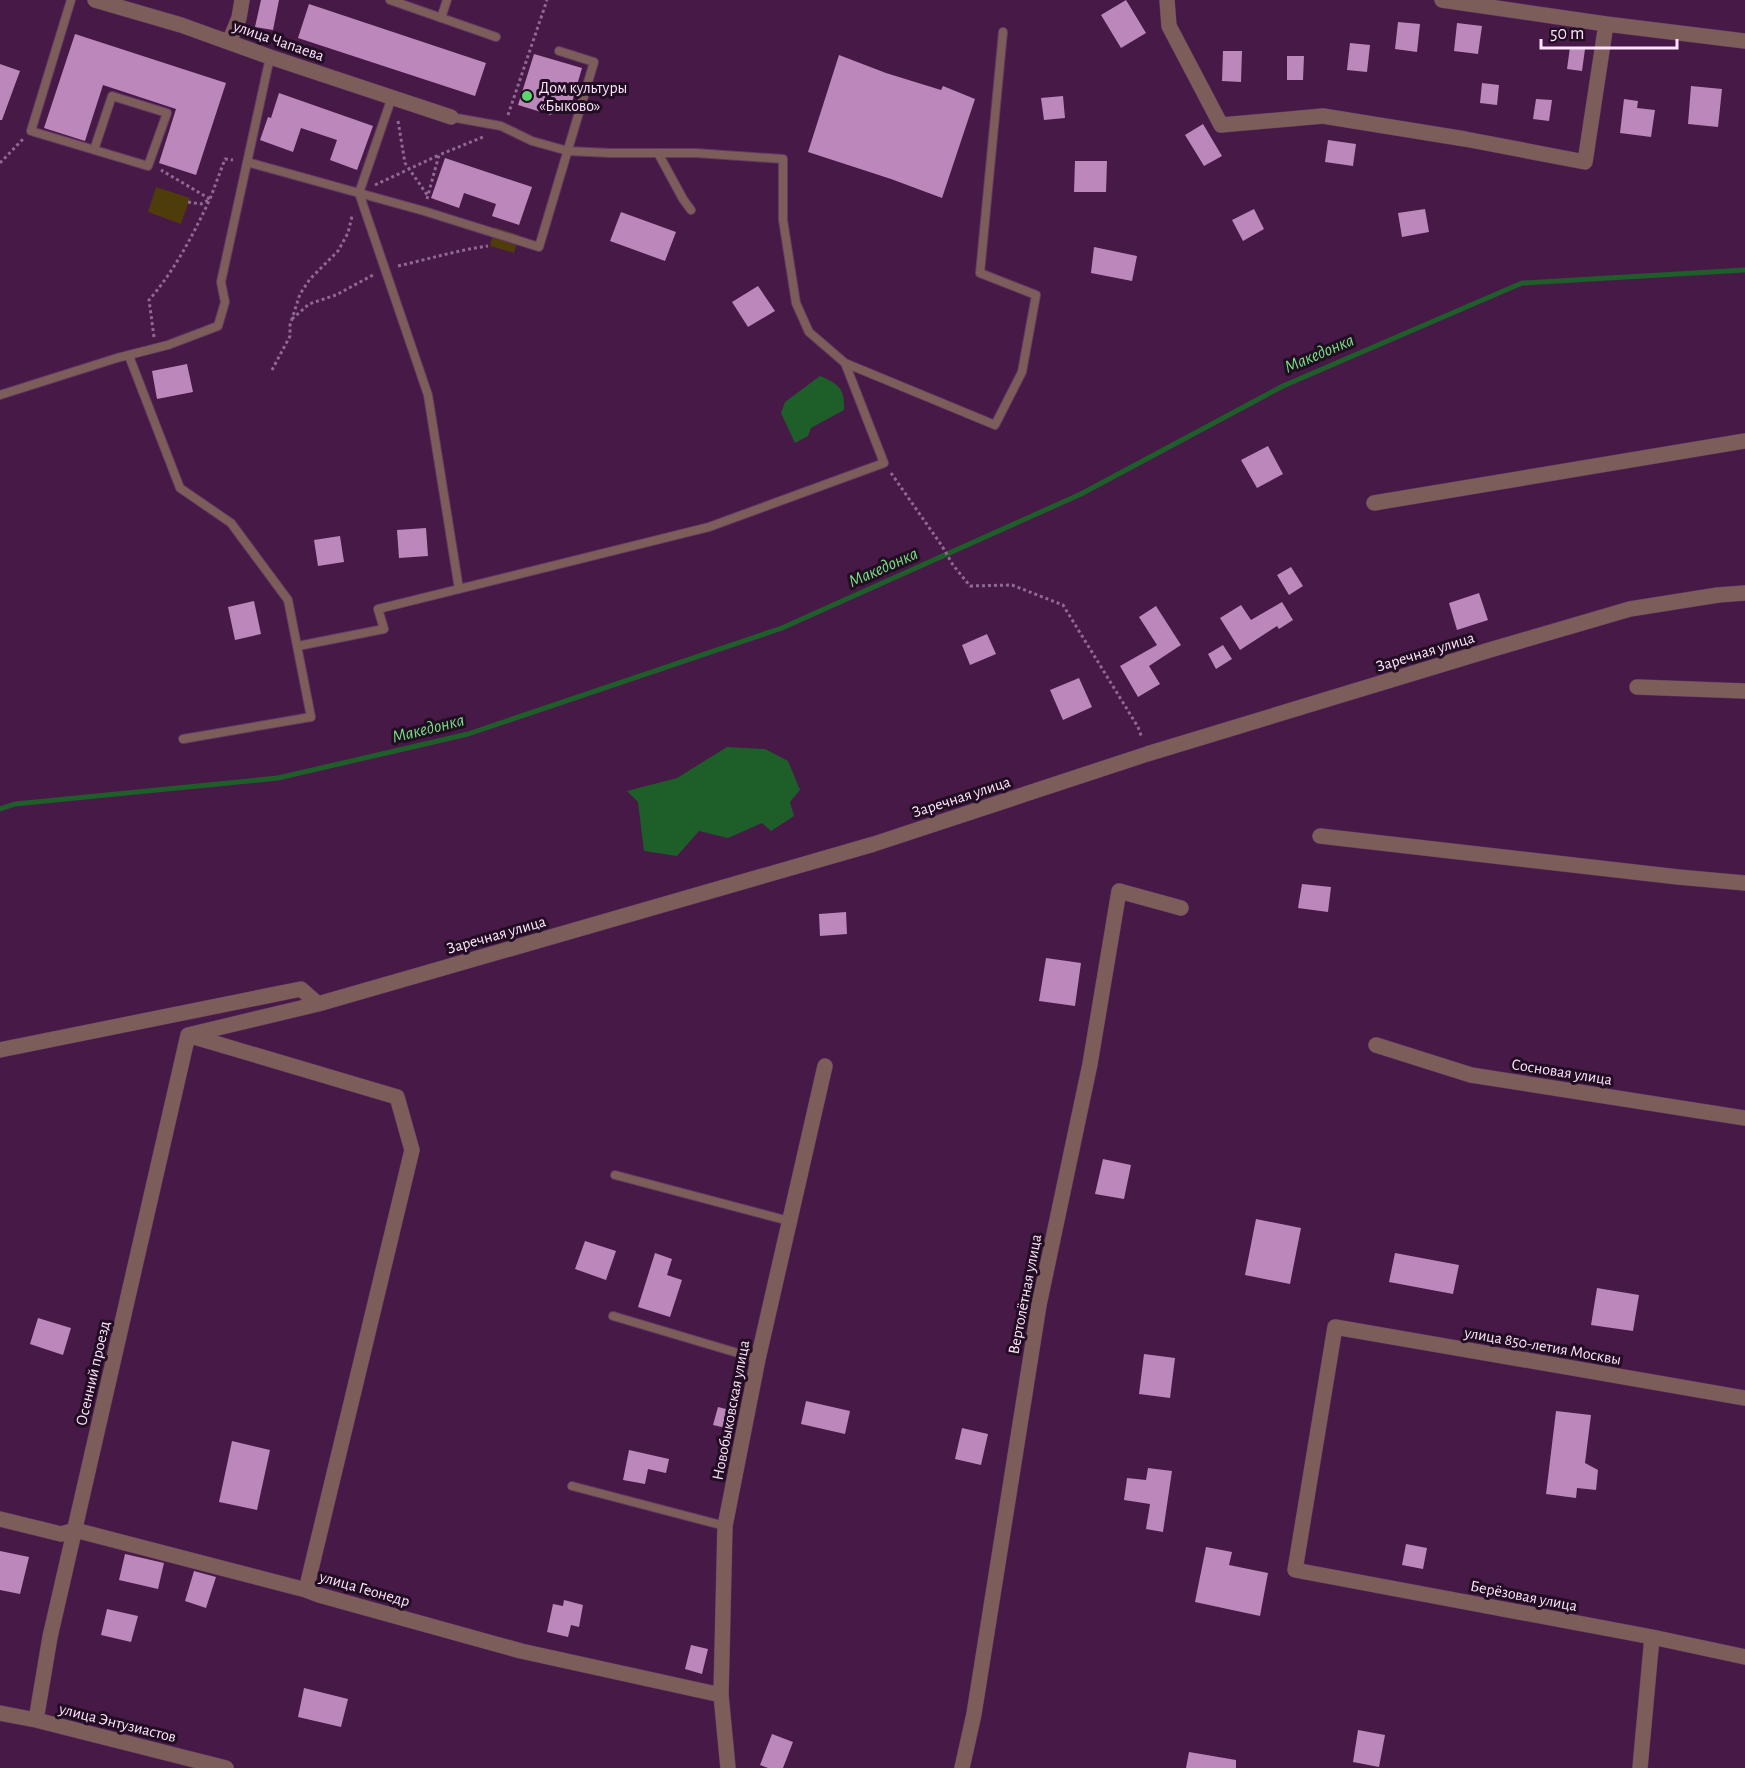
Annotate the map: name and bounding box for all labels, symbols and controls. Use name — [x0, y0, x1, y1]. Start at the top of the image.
scale bar — [1541, 12, 1678, 50]
street label: улица Чапаева — [230, 18, 326, 65]
text: 50 m — [1550, 25, 1584, 43]
place label: Дом культуры «Быково» — [539, 80, 627, 114]
marker: Дом культуры «Быково» — [520, 89, 534, 103]
water label: Македонка — [1282, 331, 1357, 377]
water label: Македонка — [846, 545, 921, 591]
street label: Заречная улица — [1374, 629, 1477, 675]
water label: Македонка — [390, 711, 466, 747]
street label: Заречная улица — [910, 774, 1013, 821]
street label: Заречная улица — [445, 913, 548, 958]
street label: Сосновая улица — [1510, 1056, 1613, 1089]
street label: Вертолётная улица — [1006, 1233, 1045, 1356]
street label: Осенний проезд — [73, 1319, 113, 1427]
street label: улица 850-летия Москвы — [1462, 1324, 1622, 1369]
street label: Новобыковская улица — [710, 1339, 753, 1482]
street label: улица Геонедр — [317, 1568, 412, 1610]
street label: Берёзовая улица — [1469, 1578, 1579, 1615]
street label: улица Энтузиастов — [56, 1700, 178, 1746]

